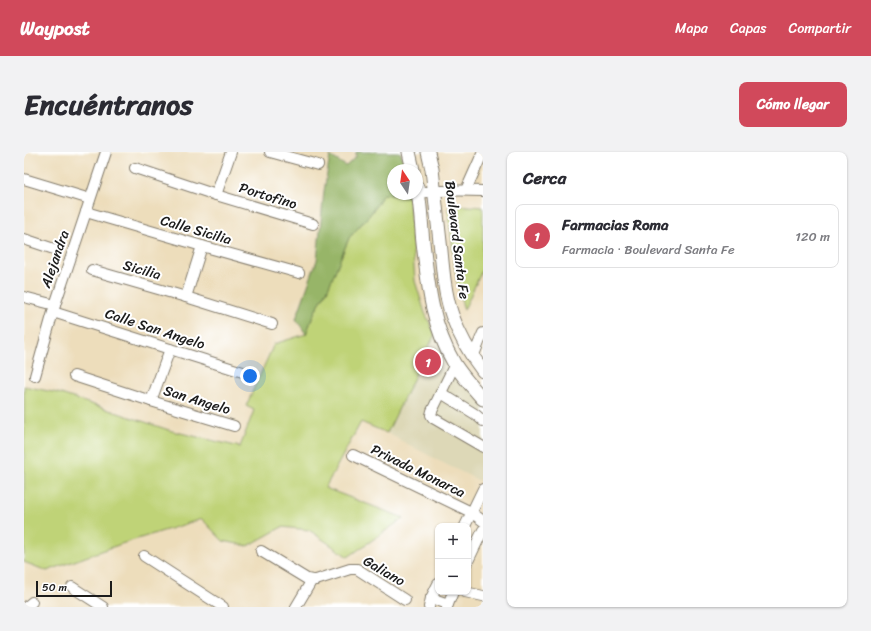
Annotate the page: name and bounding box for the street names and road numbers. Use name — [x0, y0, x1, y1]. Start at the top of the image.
street label: Portofino — [236, 175, 300, 217]
street label: Boulevard Santa Fe — [437, 179, 477, 301]
street label: Calle Sicilia — [157, 208, 235, 252]
street label: Alejandra — [33, 227, 77, 292]
street label: Sicilia — [120, 253, 164, 287]
street label: Calle San Angelo — [102, 301, 208, 357]
street label: San Angelo — [160, 378, 234, 422]
street label: Privada Monarca — [366, 437, 470, 505]
street label: Galiano — [358, 549, 410, 593]

